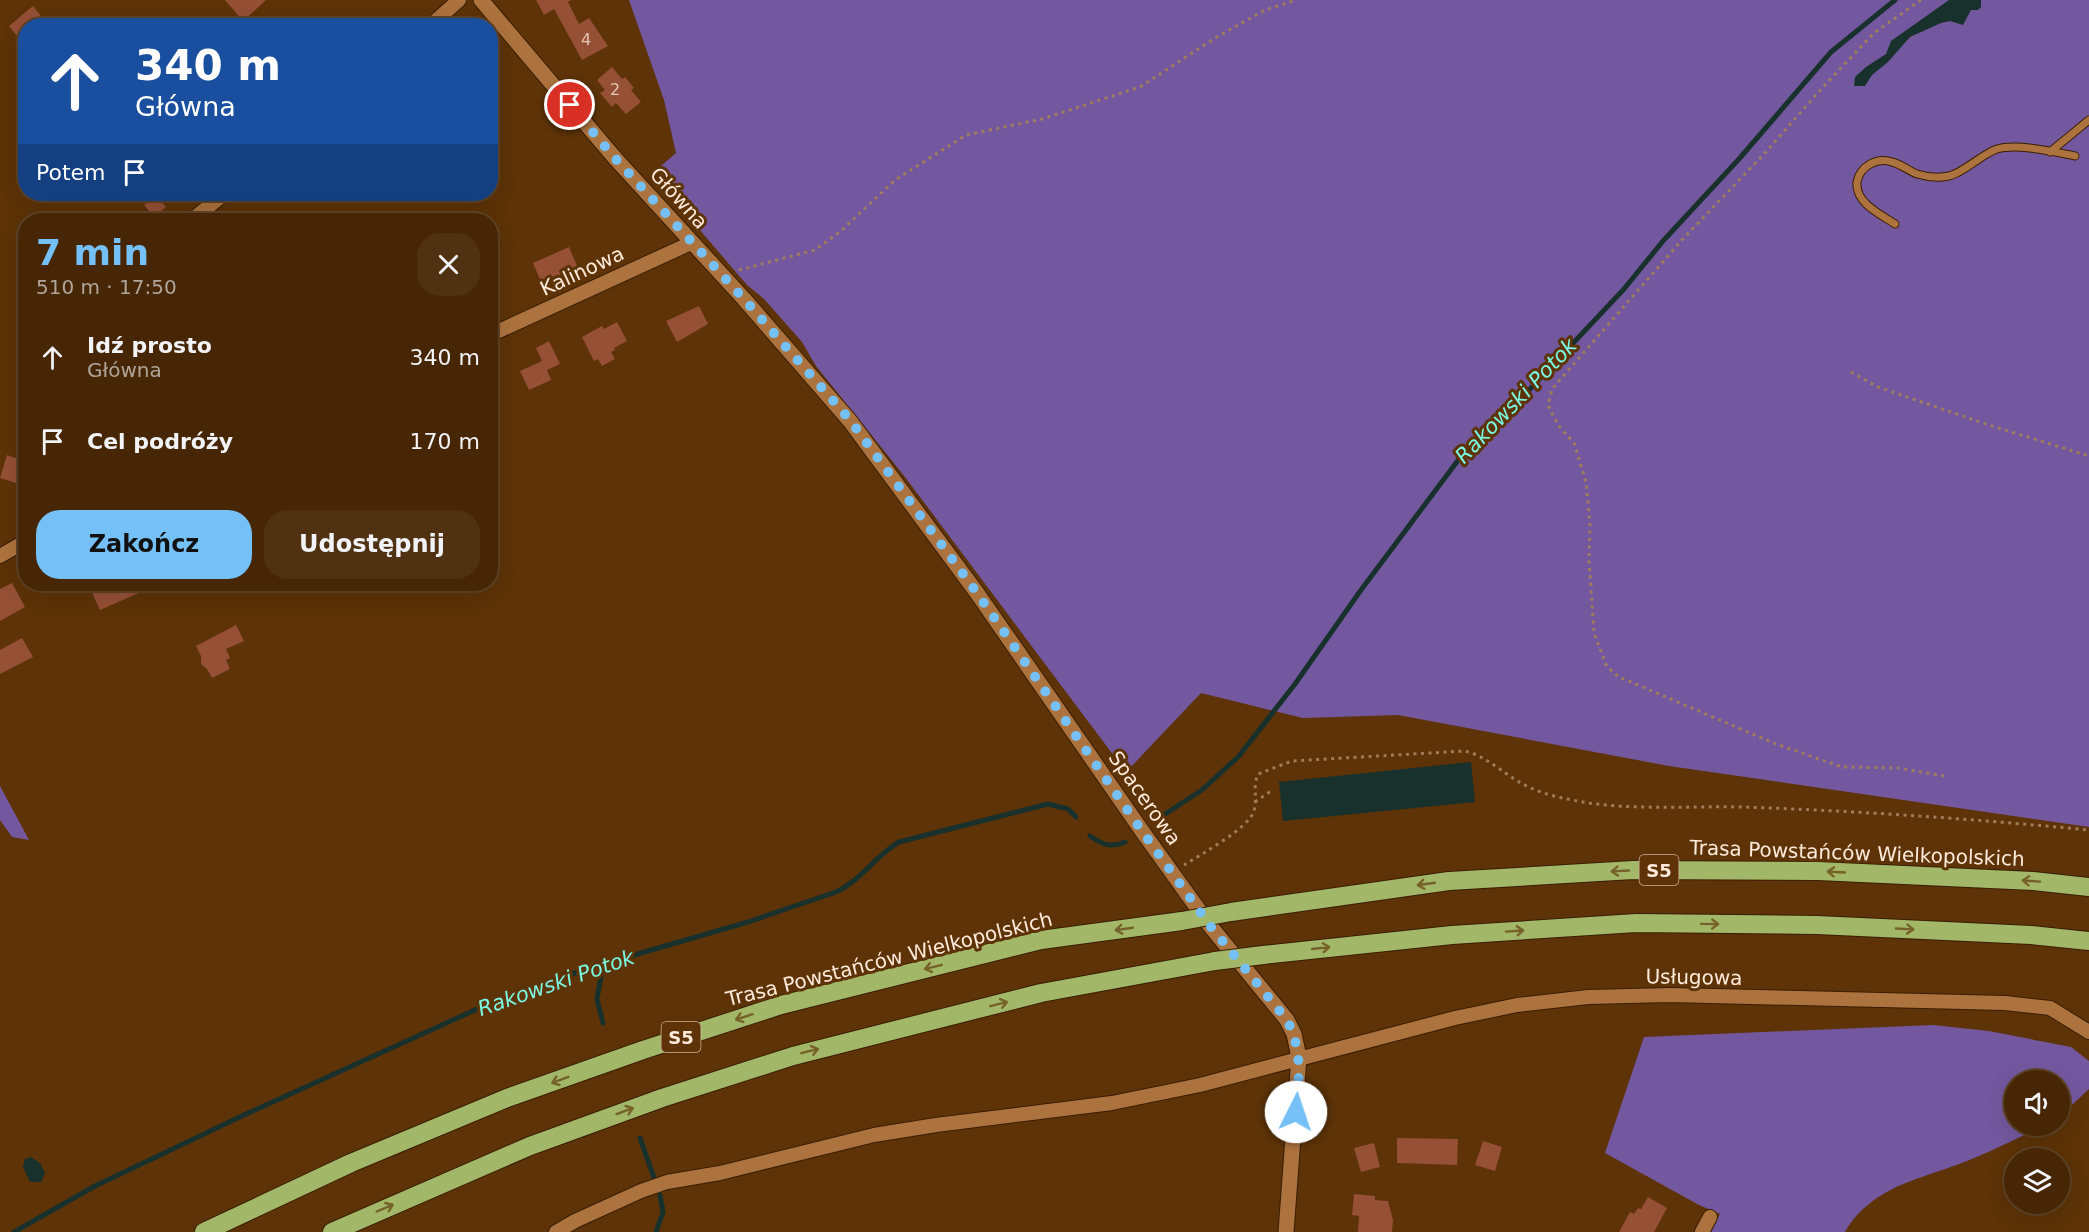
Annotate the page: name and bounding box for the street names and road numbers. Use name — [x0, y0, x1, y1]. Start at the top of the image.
street label: Główna — [645, 162, 713, 234]
street label: Kalinowa — [536, 241, 628, 301]
street label: Spacerowa — [1104, 746, 1186, 850]
street label: Trasa Powstańców Wielkopolskich — [1688, 835, 2025, 871]
road number: S5 — [1640, 855, 1678, 885]
street label: Trasa Powstańców Wielkopolskich — [722, 907, 1055, 1011]
street label: Usługowa — [1645, 964, 1743, 990]
road number: S5 — [662, 1022, 700, 1052]

